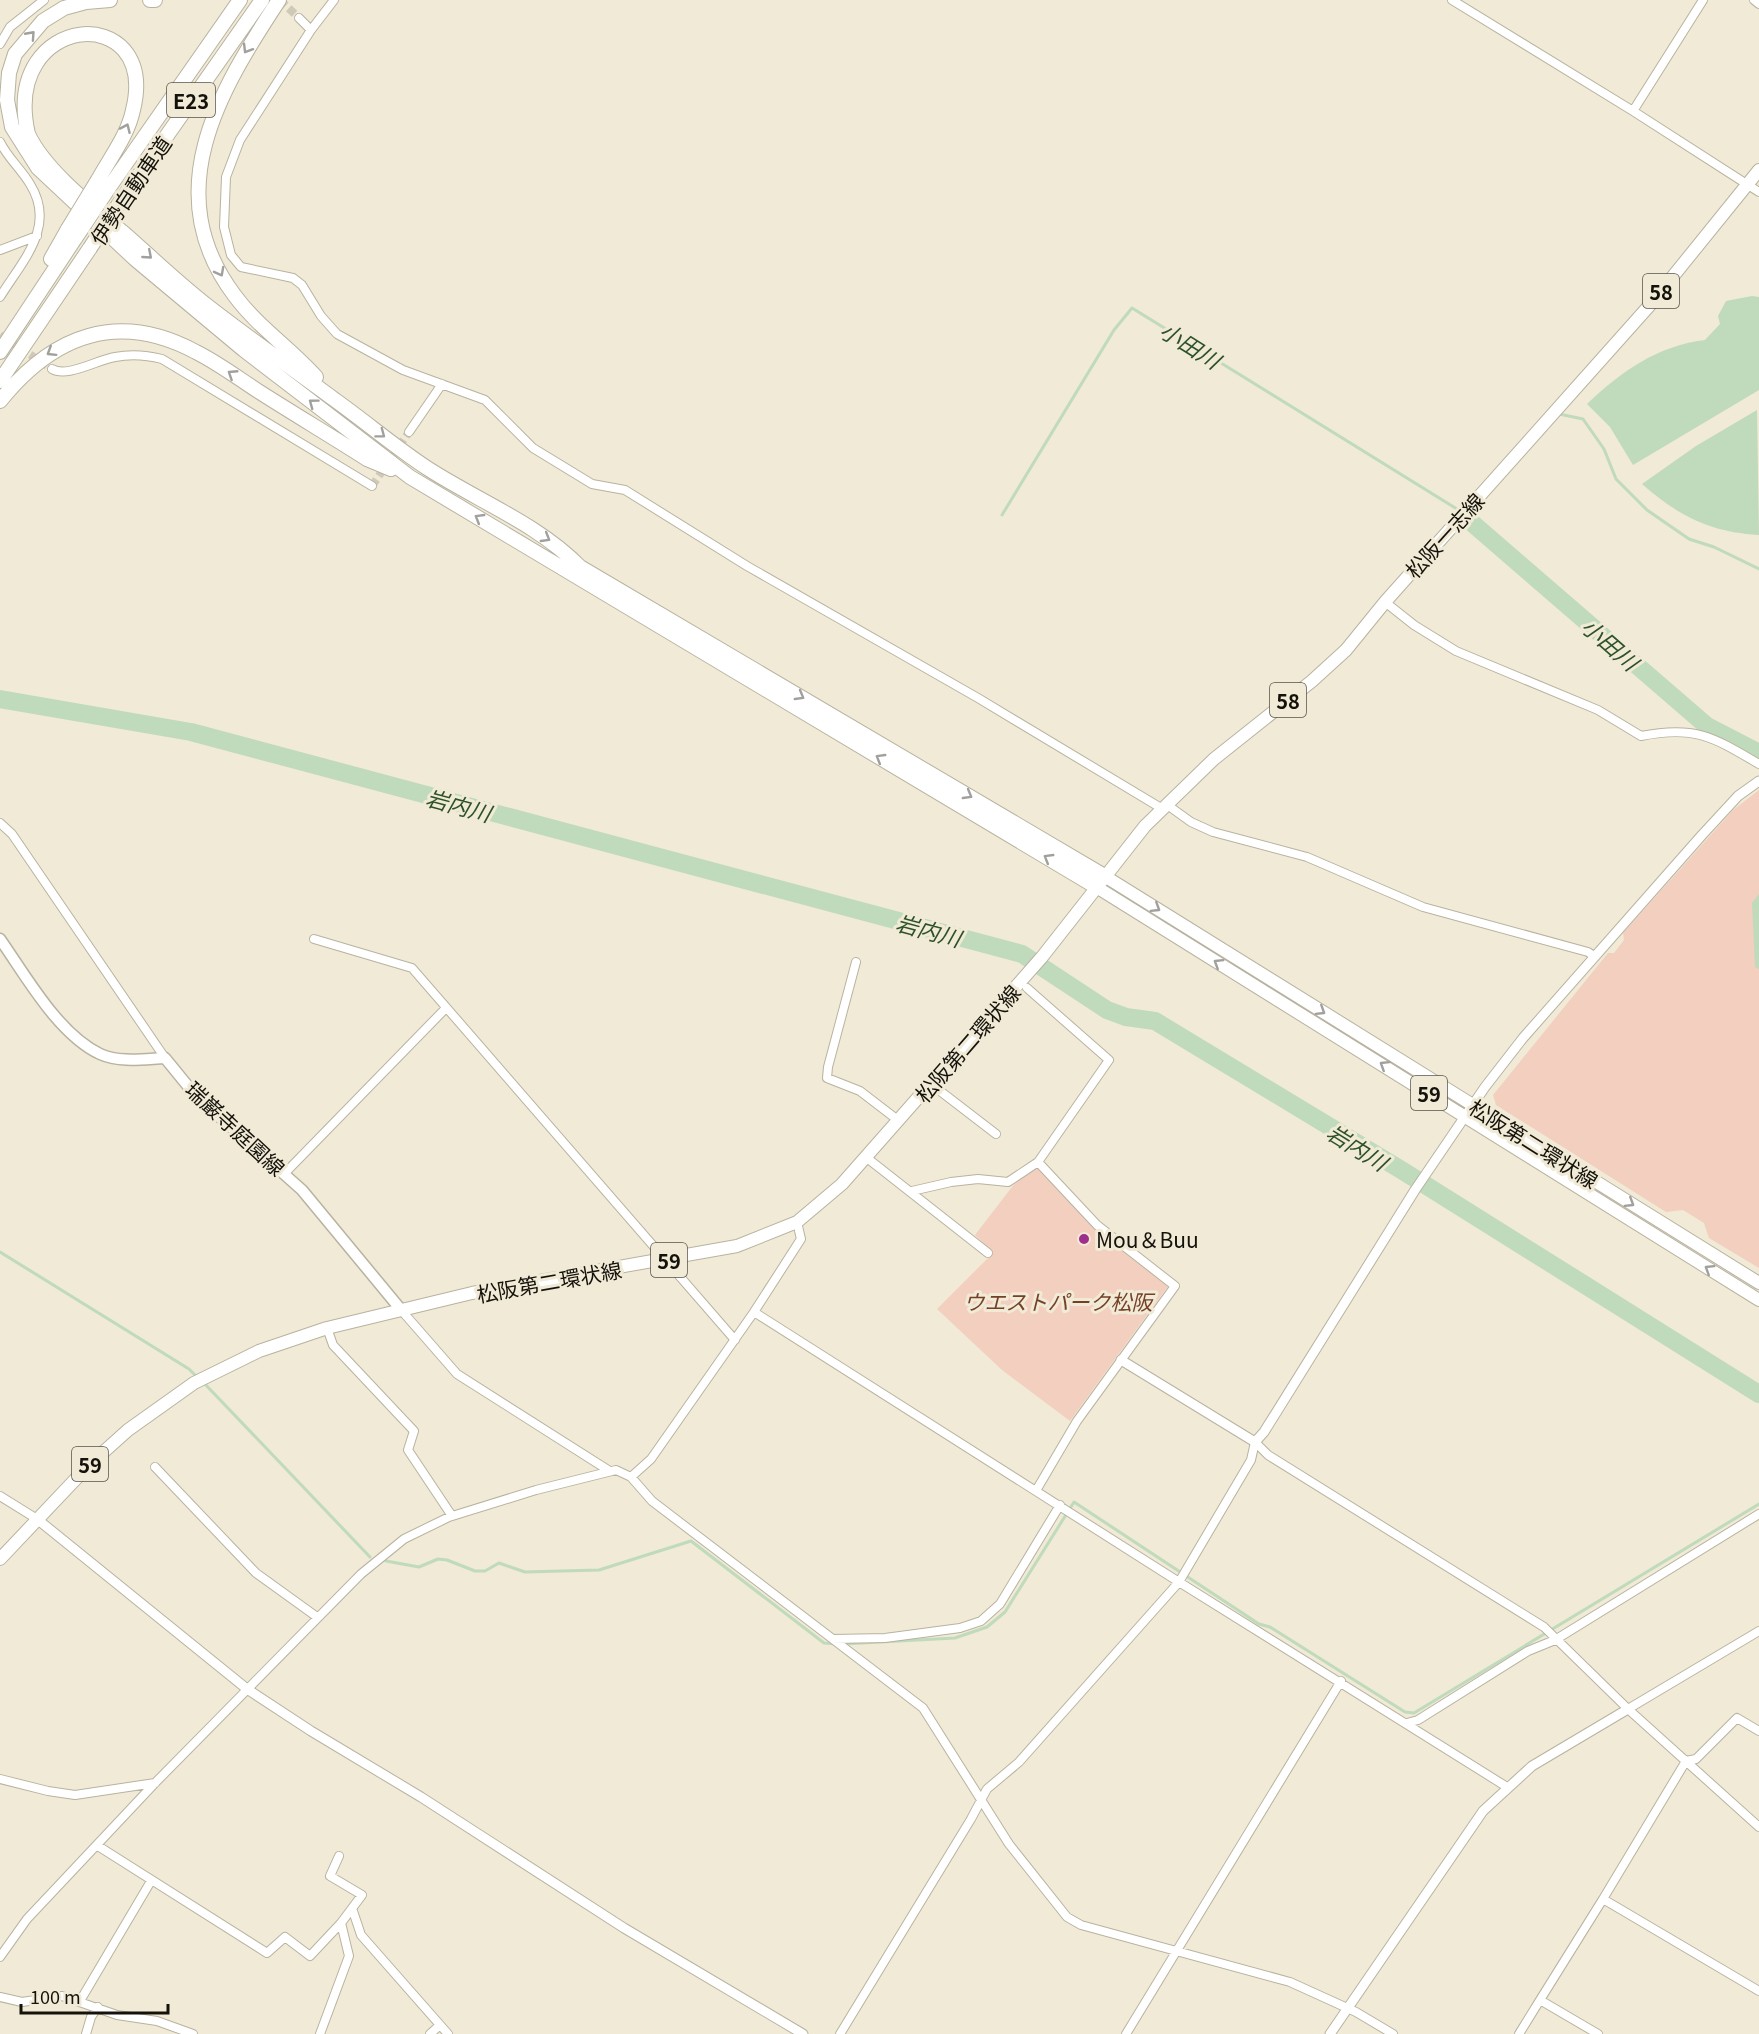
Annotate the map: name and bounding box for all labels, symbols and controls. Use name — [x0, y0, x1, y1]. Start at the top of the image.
one-way arrow — [24, 31, 35, 41]
one-way arrow — [243, 43, 255, 53]
road number: E23 — [167, 83, 215, 117]
one-way arrow — [119, 124, 131, 135]
street label: 伊勢自動車道 — [82, 129, 178, 251]
one-way arrow — [141, 248, 152, 259]
one-way arrow — [213, 265, 224, 276]
road number: 58 — [1643, 274, 1679, 308]
water label: 小田川 — [1155, 313, 1229, 376]
one-way arrow — [47, 344, 57, 356]
one-way arrow — [228, 370, 239, 381]
one-way arrow — [309, 399, 320, 410]
one-way arrow — [375, 427, 386, 438]
street label: 松阪一志線 — [1398, 486, 1490, 584]
one-way arrow — [475, 514, 485, 525]
one-way arrow — [540, 531, 550, 542]
water label: 小田川 — [1576, 609, 1648, 678]
road number: 58 — [1270, 683, 1306, 717]
one-way arrow — [794, 689, 804, 701]
one-way arrow — [876, 753, 886, 765]
water label: 岩内川 — [423, 780, 497, 829]
one-way arrow — [962, 788, 972, 800]
one-way arrow — [1044, 853, 1054, 865]
one-way arrow — [1150, 900, 1160, 912]
water label: 岩内川 — [893, 905, 967, 954]
one-way arrow — [1214, 958, 1224, 970]
street label: 松阪第二環状線 — [907, 978, 1027, 1108]
one-way arrow — [1315, 1004, 1325, 1016]
one-way arrow — [1380, 1061, 1390, 1073]
street label: 瑞巌寺庭園線 — [180, 1074, 292, 1182]
road number: 59 — [1411, 1076, 1447, 1110]
street label: 松阪第二環状線 — [1464, 1091, 1604, 1195]
water label: 岩内川 — [1322, 1115, 1396, 1178]
one-way arrow — [1624, 1195, 1634, 1207]
place label: Mou＆Buu — [1096, 1224, 1199, 1254]
marker: Mou＆Buu — [1077, 1232, 1091, 1246]
road number: 59 — [651, 1243, 687, 1277]
street label: 松阪第二環状線 — [474, 1253, 624, 1309]
one-way arrow — [1705, 1266, 1716, 1277]
park label: ウエストパーク松阪 — [964, 1286, 1155, 1316]
road number: 59 — [72, 1447, 108, 1481]
scale bar — [21, 1977, 168, 2015]
text: 100 m — [30, 1983, 81, 2009]

